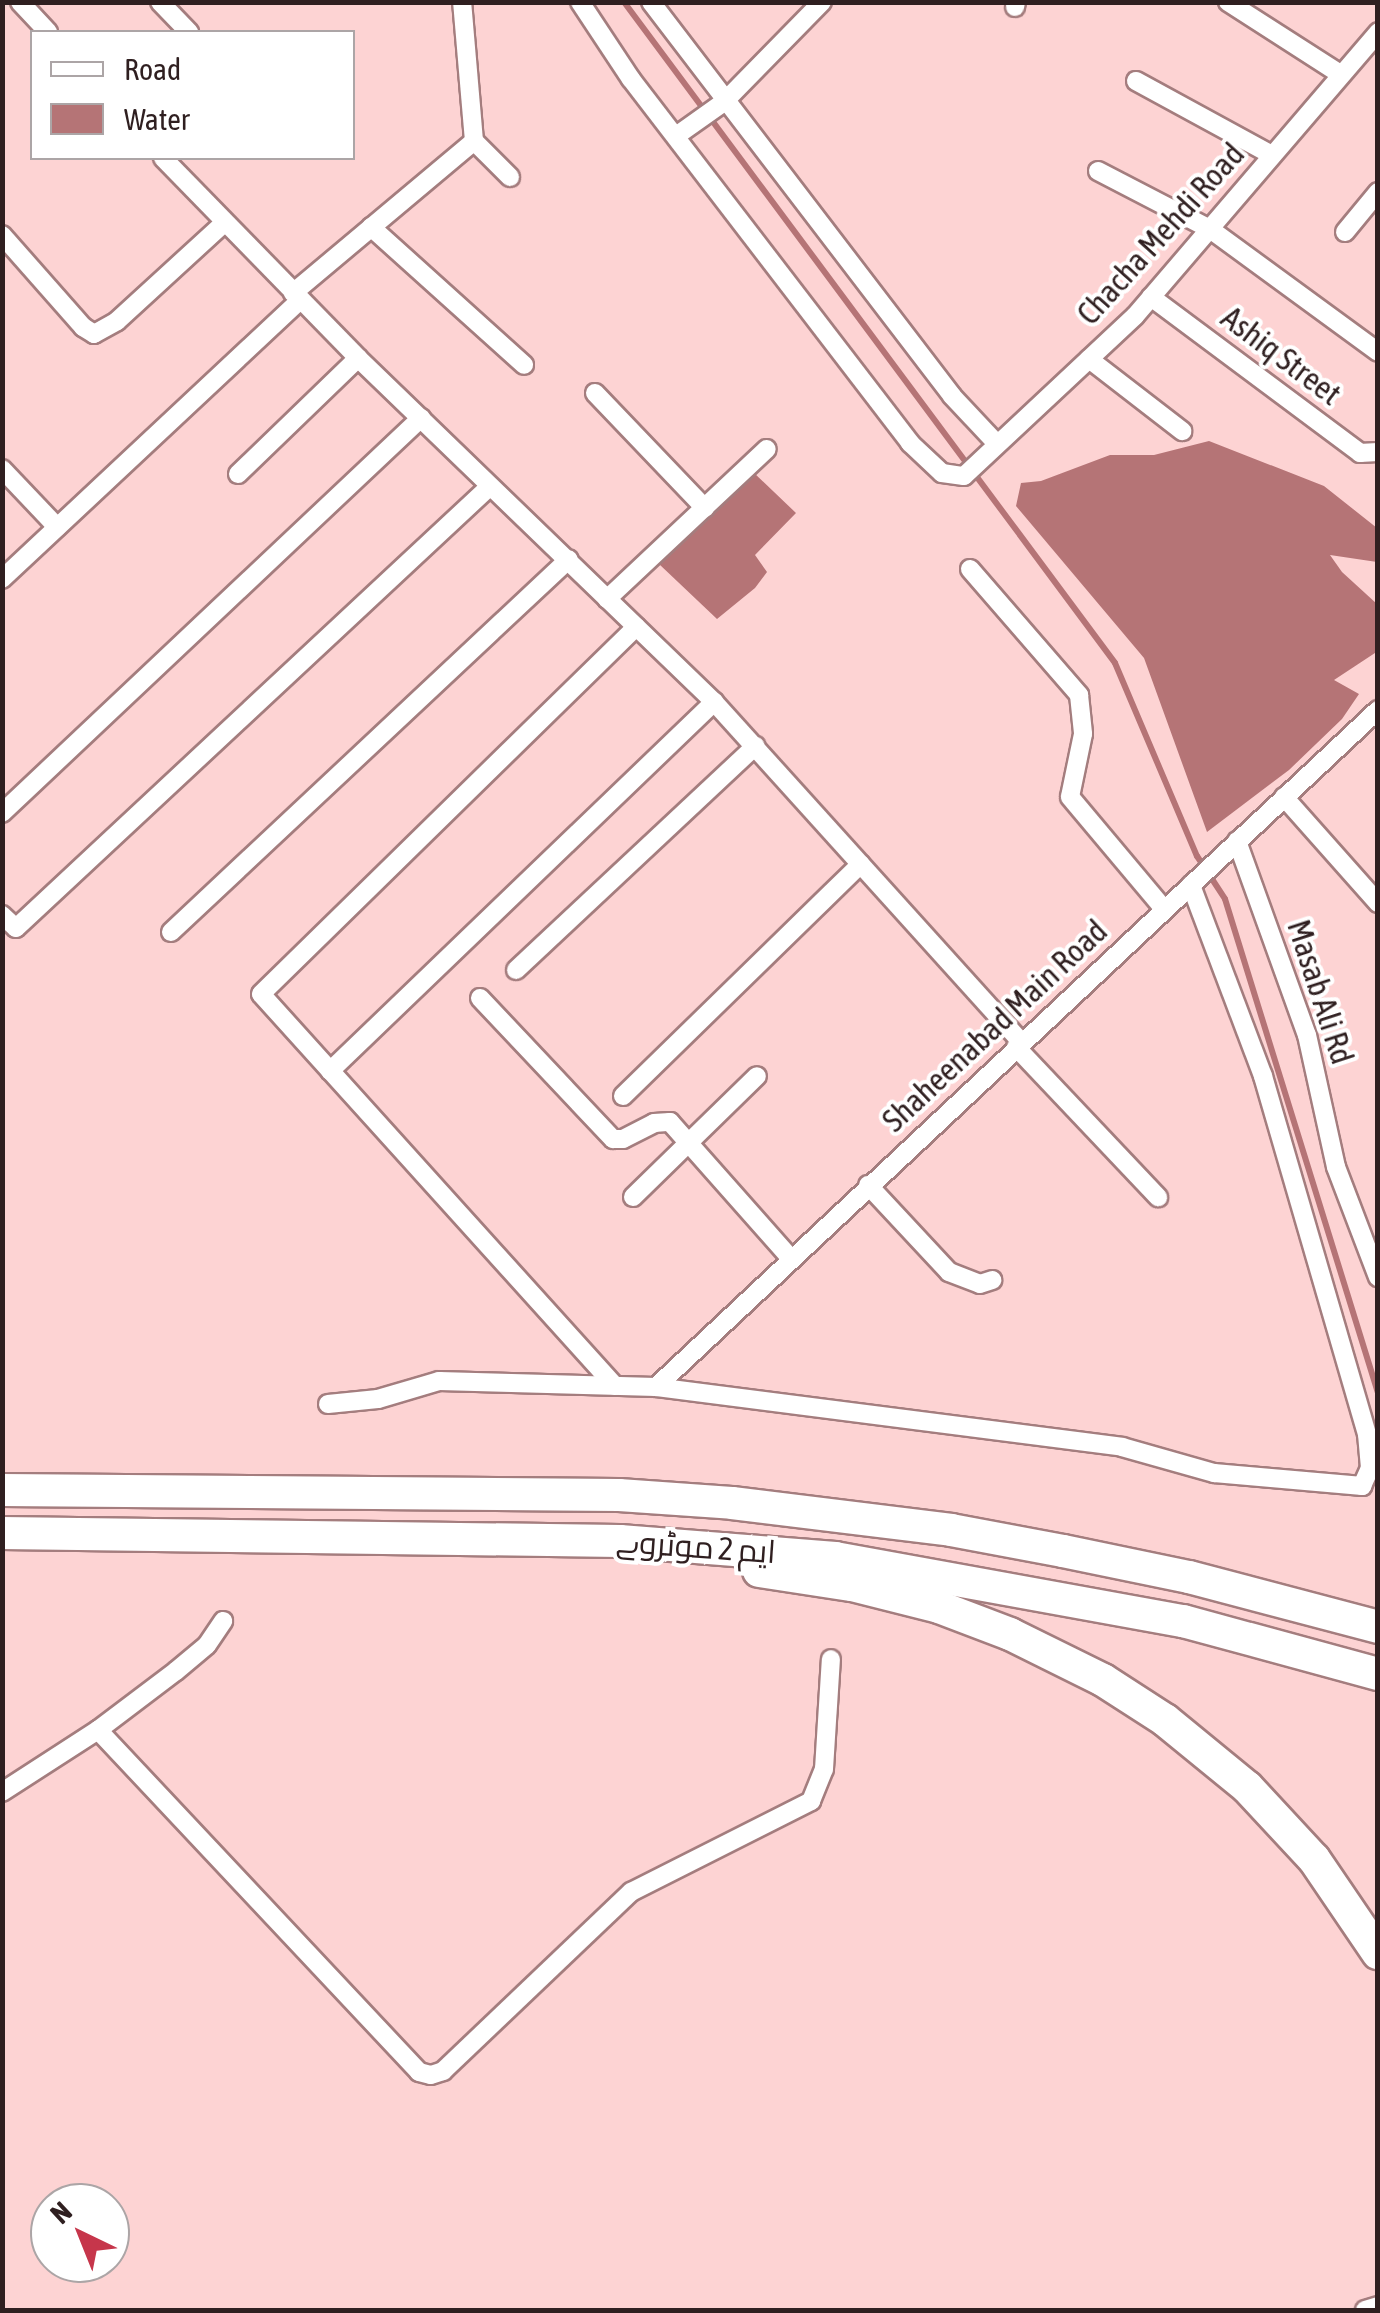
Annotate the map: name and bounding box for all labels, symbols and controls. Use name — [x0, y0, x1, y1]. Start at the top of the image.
legend — [30, 30, 355, 160]
text: Road — [124, 52, 181, 86]
text: Water — [124, 102, 190, 136]
street label: Chacha Mehdi Road — [1069, 135, 1253, 333]
street label: Ashiq Street — [1214, 299, 1348, 413]
street label: Shaheenabad Main Road — [875, 912, 1115, 1140]
street label: Masab Ali Rd — [1279, 915, 1361, 1069]
street label: ایم 2 موٹروے — [615, 1522, 777, 1572]
north arrow — [30, 2183, 130, 2283]
text: N — [44, 2195, 78, 2230]

